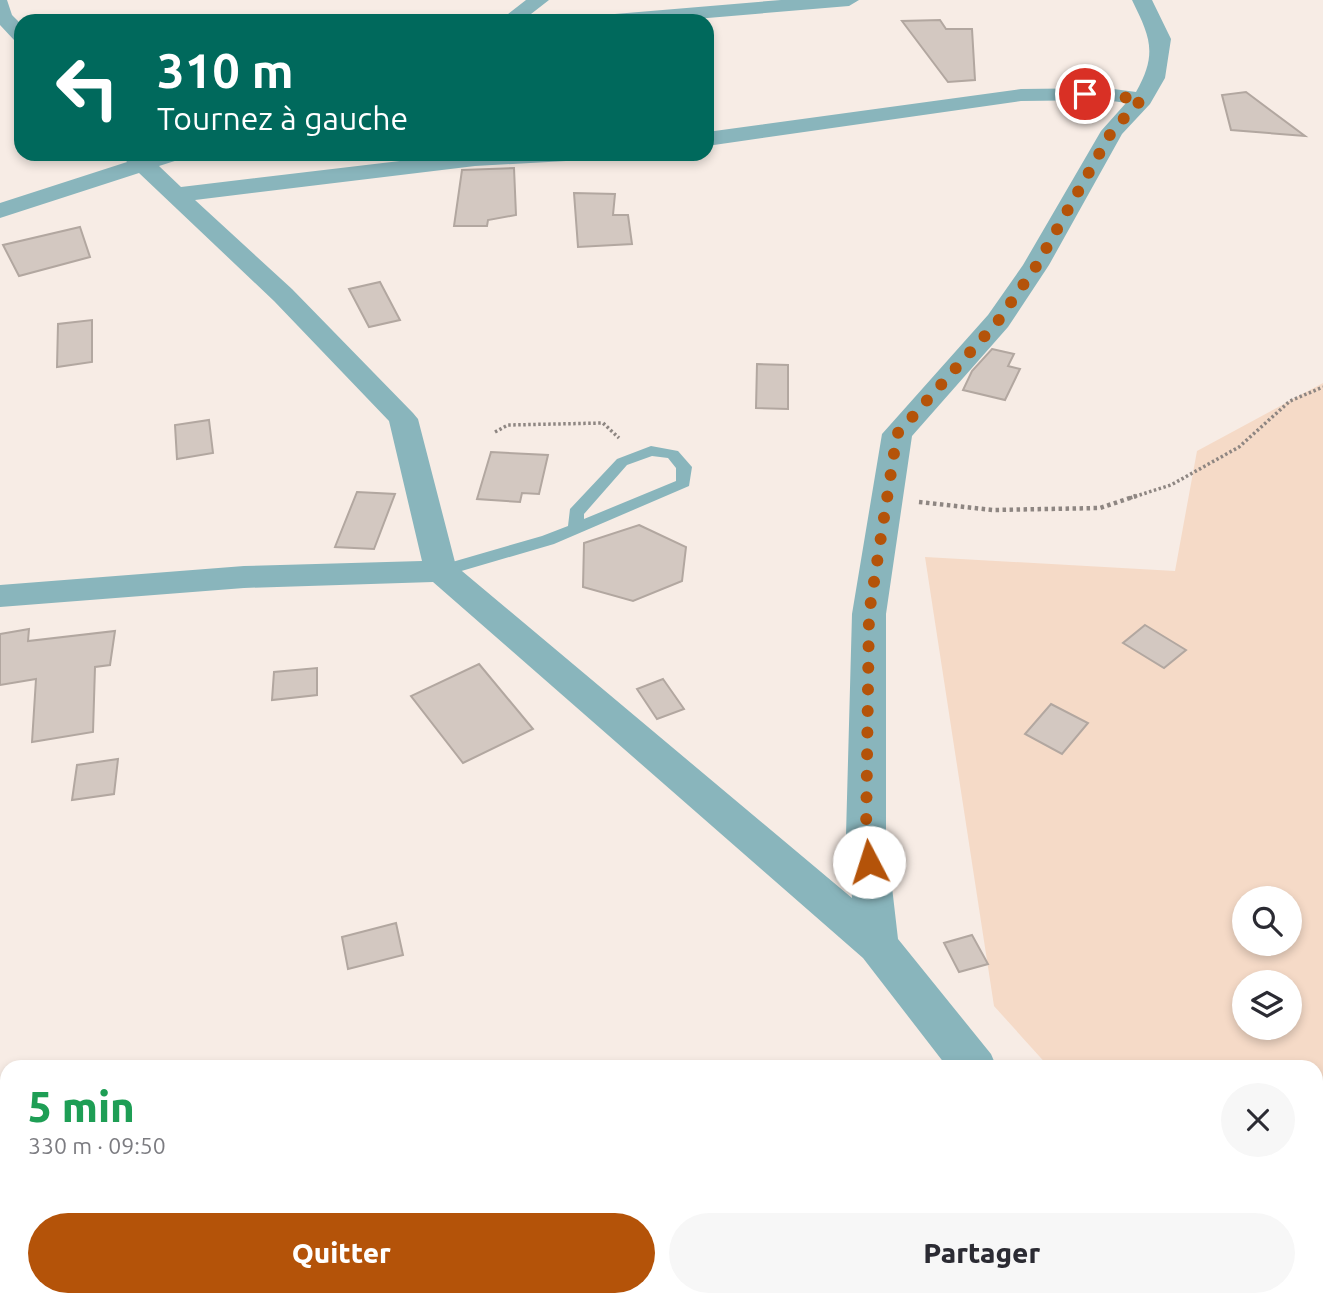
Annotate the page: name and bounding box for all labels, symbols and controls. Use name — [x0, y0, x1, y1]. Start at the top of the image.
icon: left — [42, 42, 133, 133]
text: 310 m — [157, 42, 294, 97]
pin — [1055, 64, 1115, 124]
icon: arrive — [1066, 75, 1104, 113]
text: Tournez à gauche — [157, 100, 408, 136]
position arrow — [832, 825, 906, 899]
map controls — [1232, 886, 1302, 1040]
button: search — [1232, 886, 1302, 956]
button: layers — [1232, 970, 1302, 1040]
text: 5 min — [28, 1083, 135, 1130]
button: close — [1221, 1083, 1295, 1157]
text: 330 m · 09:50 — [28, 1133, 166, 1158]
button: Quitter — [28, 1213, 655, 1293]
button: Partager — [669, 1213, 1295, 1293]

